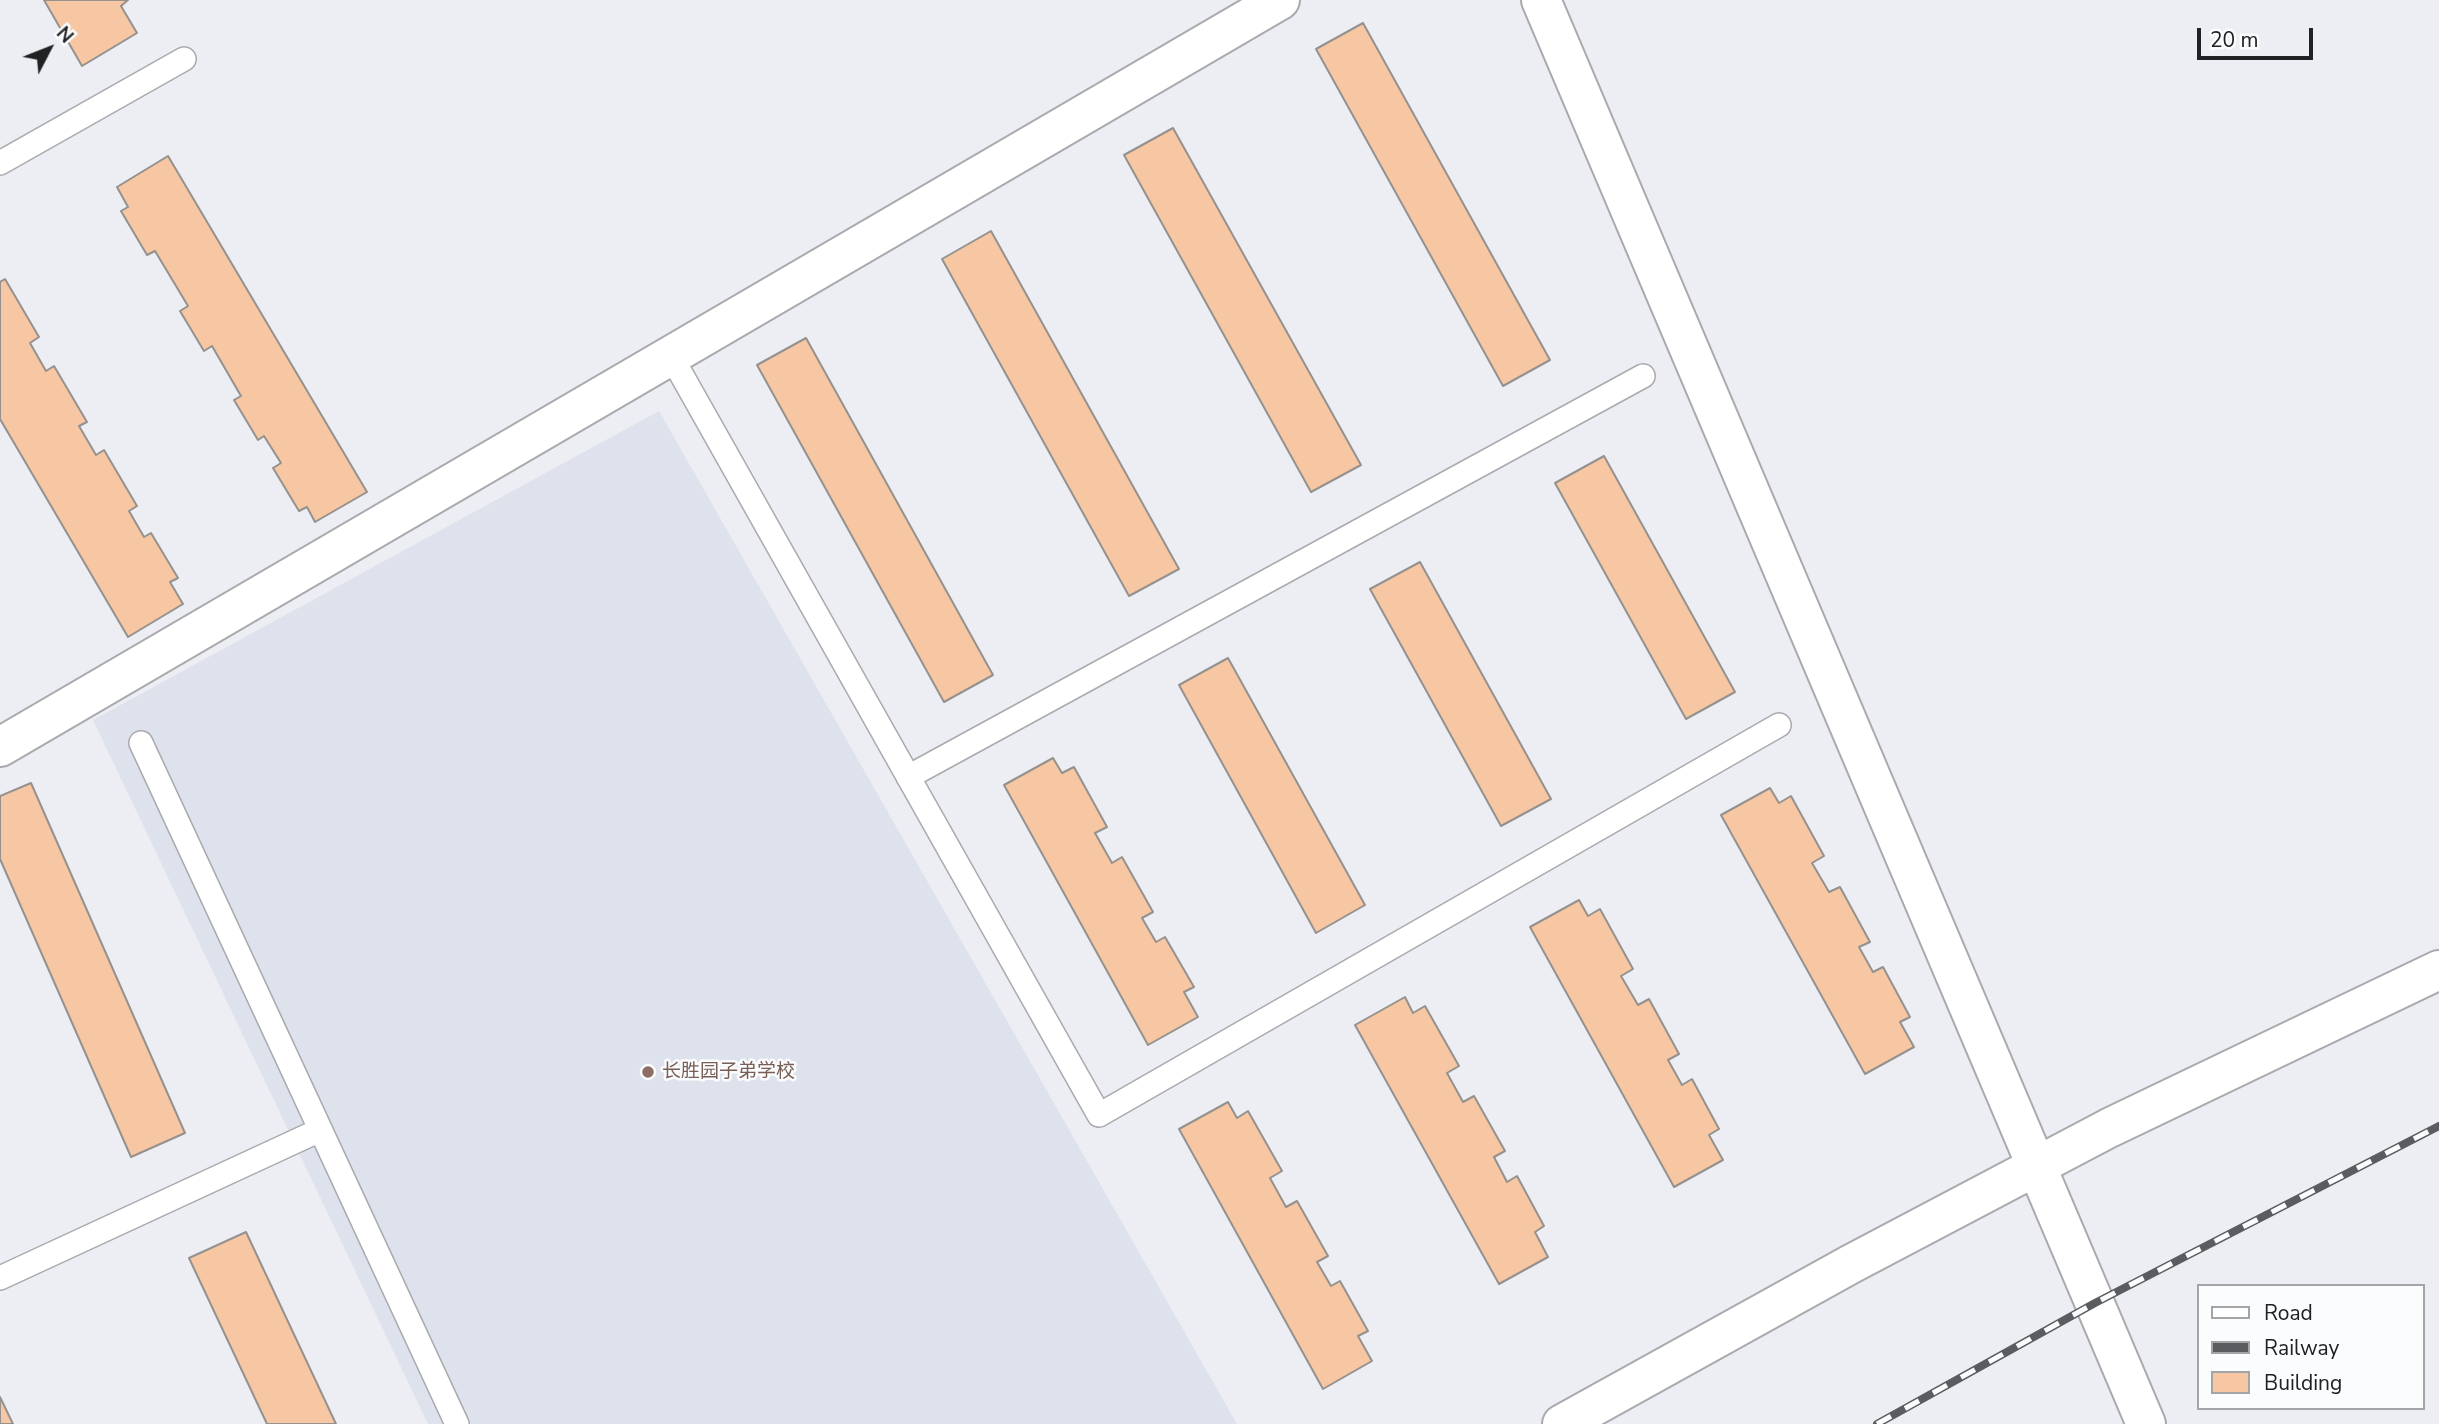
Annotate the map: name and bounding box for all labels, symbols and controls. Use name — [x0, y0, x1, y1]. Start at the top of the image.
north arrow — [14, 14, 84, 84]
scale bar — [2201, 14, 2316, 58]
text: N — [50, 21, 79, 49]
text: 20 m — [2210, 26, 2259, 54]
place label: 长胜园子弟学校 — [662, 1061, 795, 1083]
marker: 长胜园子弟学校 — [640, 1064, 656, 1080]
legend — [2198, 1284, 2425, 1410]
text: Road — [2264, 1299, 2313, 1327]
text: Railway — [2264, 1334, 2339, 1362]
text: Building — [2264, 1369, 2342, 1397]

